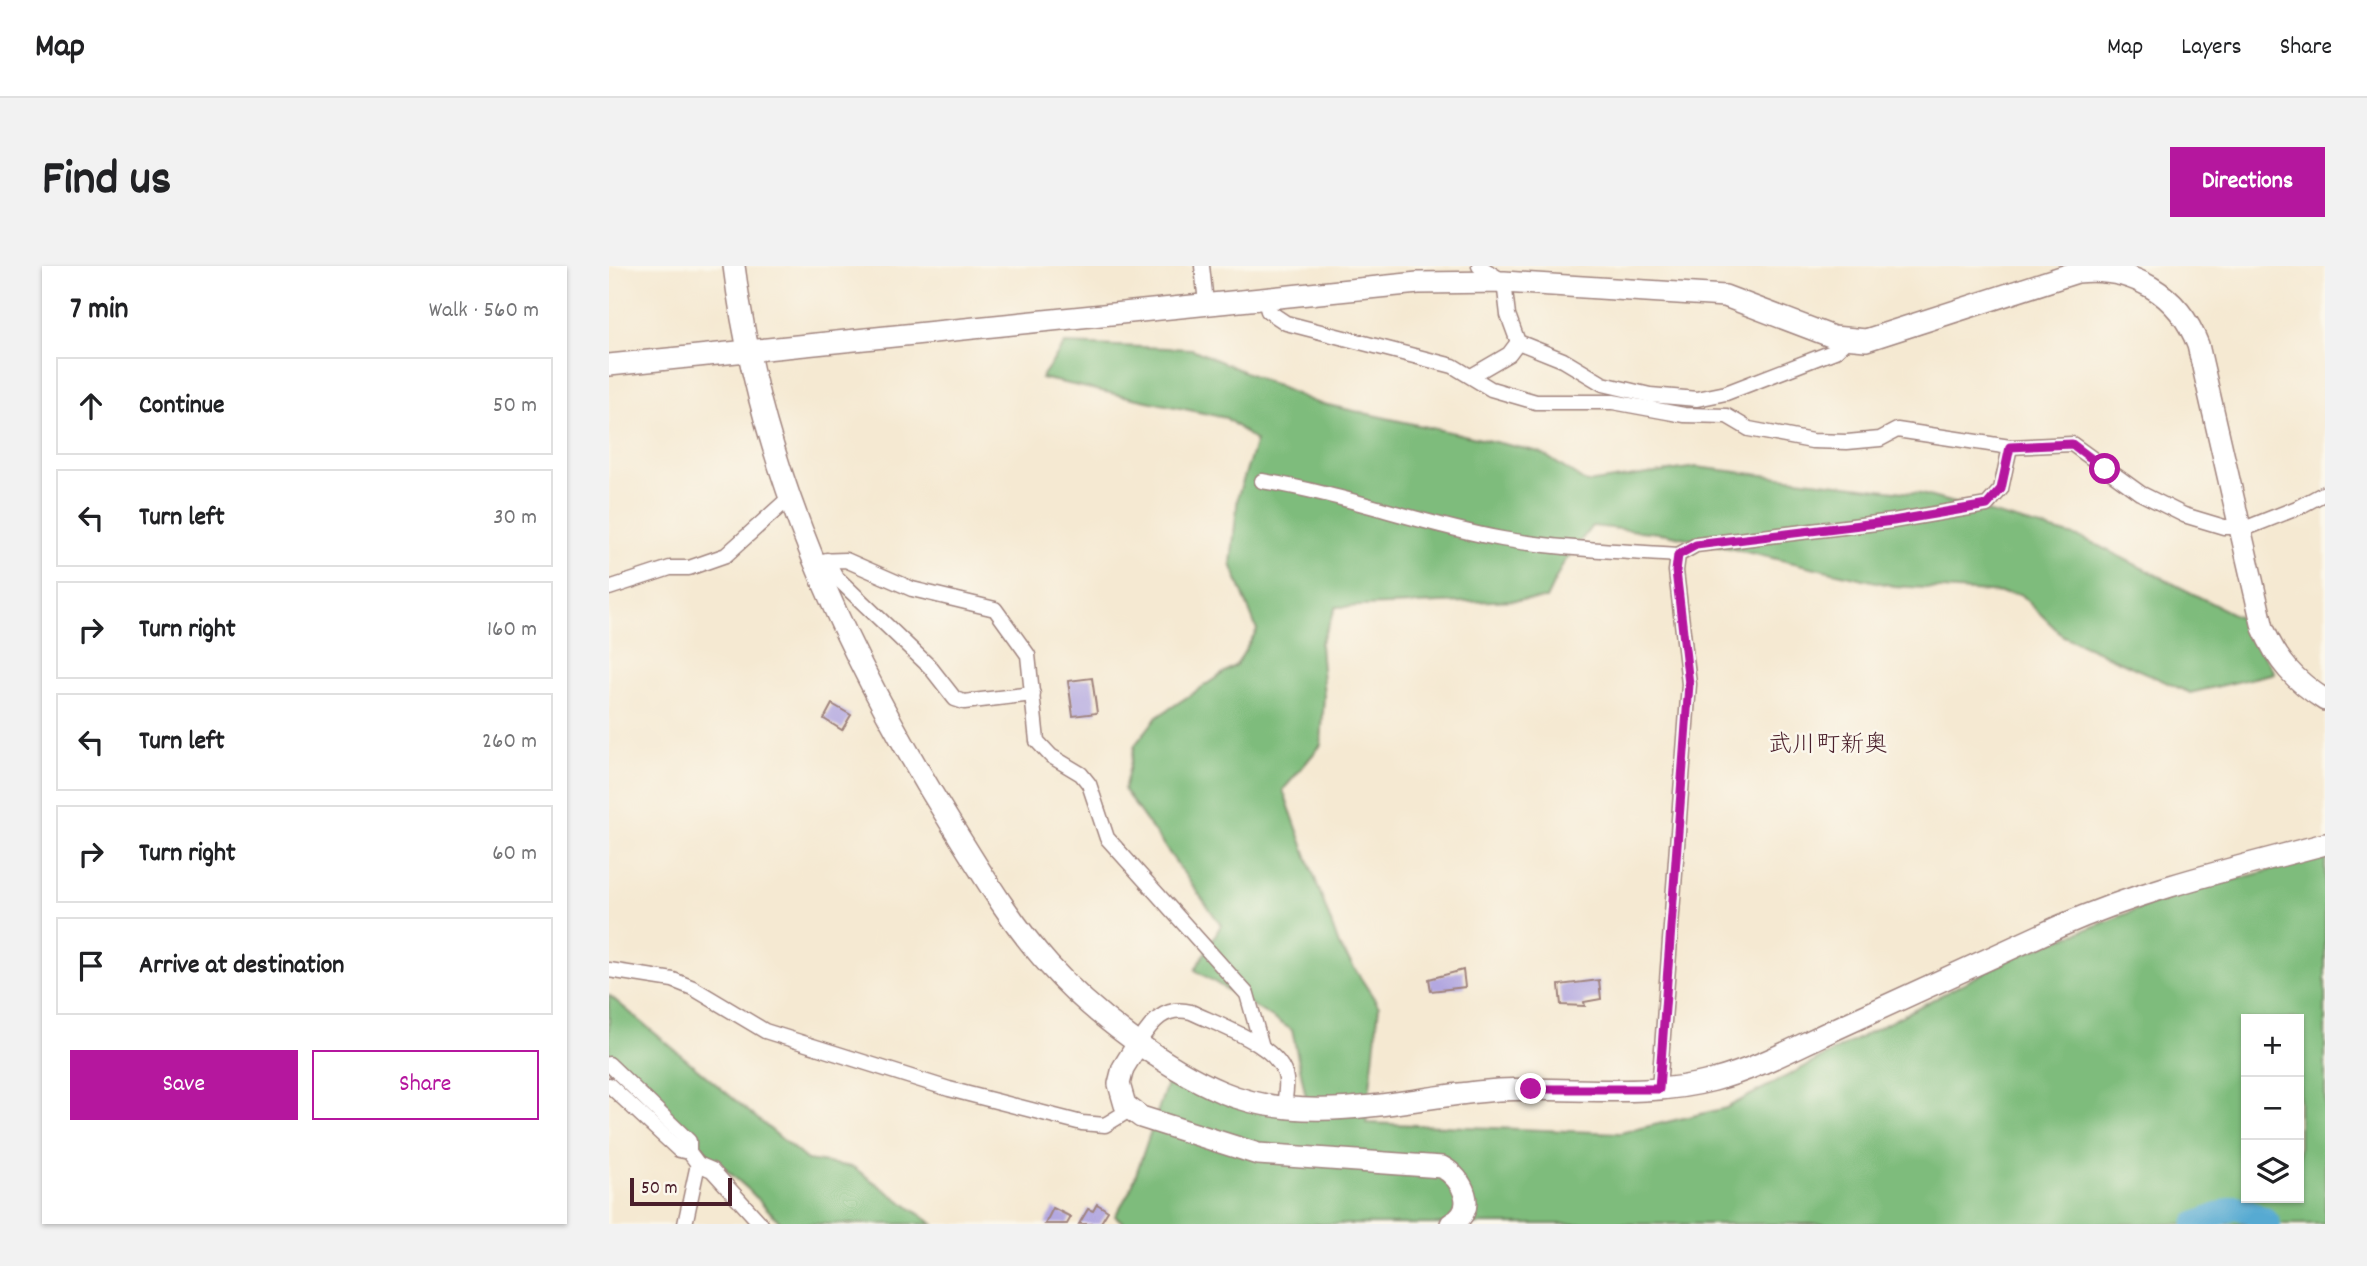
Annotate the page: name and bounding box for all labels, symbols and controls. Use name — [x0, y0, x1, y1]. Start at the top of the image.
text: Map — [35, 25, 85, 72]
text: Map — [2107, 31, 2143, 65]
text: Layers — [2181, 31, 2242, 65]
text: Share — [2280, 31, 2332, 65]
text: Find us — [42, 147, 171, 217]
button: Directions — [2170, 147, 2325, 217]
text: 7 min — [70, 290, 128, 333]
text: Walk · 560 m — [429, 295, 539, 328]
icon: ahead — [72, 387, 110, 425]
text: Continue — [139, 388, 224, 425]
text: 50 m — [493, 390, 537, 423]
route start — [2089, 453, 2120, 484]
icon: left — [72, 499, 110, 537]
text: Turn left — [139, 500, 225, 537]
text: 30 m — [493, 502, 537, 535]
icon: right — [72, 611, 110, 649]
text: Turn right — [139, 612, 236, 649]
text: 160 m — [487, 614, 537, 647]
icon: left — [72, 723, 110, 761]
text: Turn left — [139, 724, 225, 761]
text: 260 m — [482, 726, 537, 759]
district label: 武川町新奥 — [1768, 729, 1888, 763]
icon: right — [72, 835, 110, 873]
text: Turn right — [139, 836, 236, 873]
text: 60 m — [492, 838, 537, 871]
icon: arrive — [72, 947, 110, 985]
text: Arrive at destination — [139, 948, 344, 985]
map controls — [2241, 1014, 2304, 1203]
button: + — [2241, 1014, 2304, 1077]
button: Save — [70, 1050, 298, 1120]
button: Share — [312, 1050, 539, 1120]
route end — [1515, 1073, 1546, 1104]
button: − — [2241, 1077, 2304, 1140]
button: layers — [2241, 1140, 2304, 1203]
scale bar — [630, 1175, 731, 1207]
text: 50 m — [641, 1176, 678, 1203]

